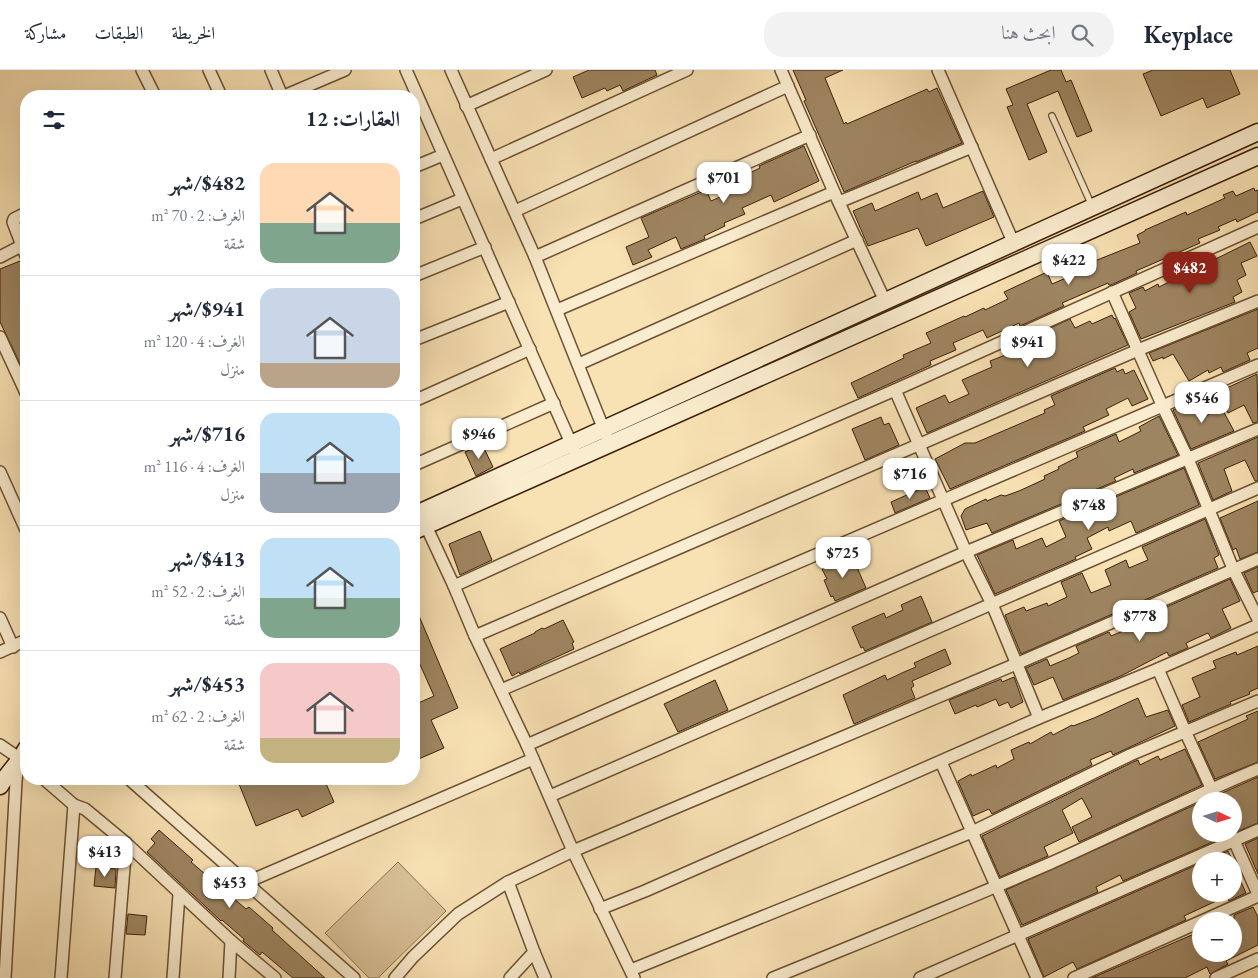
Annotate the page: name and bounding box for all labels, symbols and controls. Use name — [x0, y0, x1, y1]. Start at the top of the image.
search box — [764, 12, 1114, 57]
text: Keyplace — [1144, 19, 1233, 50]
text: ابحث هنا — [1001, 20, 1056, 45]
text: مشاركة — [25, 21, 66, 44]
text: الطبقات — [94, 21, 143, 44]
text: الخريطة — [171, 21, 215, 44]
icon: search — [1068, 21, 1096, 49]
text: العقارات: 12 — [306, 105, 400, 132]
icon: filters — [40, 106, 68, 134]
pin: $701 — [694, 162, 754, 204]
text: $701 — [708, 167, 740, 188]
text: $482/شهر — [169, 169, 245, 196]
icon: home — [300, 183, 360, 243]
text: الغرف: 2 · 70 m² — [151, 205, 245, 226]
text: شقة — [224, 233, 245, 254]
pin: $422 — [1039, 244, 1099, 286]
text: $422 — [1053, 249, 1085, 270]
pin: $482 — [1160, 252, 1220, 294]
text: $482 — [1174, 257, 1206, 278]
text: $941/شهر — [169, 295, 245, 322]
icon: home — [300, 308, 360, 368]
pin: $941 — [998, 326, 1058, 368]
text: الغرف: 4 · 120 m² — [144, 331, 245, 352]
text: $941 — [1012, 331, 1044, 352]
text: منزل — [220, 359, 245, 380]
pin: $546 — [1172, 382, 1232, 424]
text: $546 — [1186, 387, 1218, 408]
pin: $946 — [449, 418, 509, 460]
text: $716/شهر — [169, 420, 245, 447]
text: $946 — [463, 423, 495, 444]
icon: home — [300, 433, 360, 493]
text: الغرف: 4 · 116 m² — [144, 456, 245, 477]
pin: $716 — [880, 458, 940, 500]
text: $716 — [894, 463, 926, 484]
text: منزل — [220, 484, 245, 505]
pin: $748 — [1059, 488, 1119, 531]
text: $748 — [1073, 494, 1105, 515]
pin: $725 — [813, 536, 873, 579]
text: $725 — [827, 542, 859, 563]
text: $413/شهر — [169, 545, 245, 572]
icon: home — [300, 558, 360, 618]
text: الغرف: 2 · 52 m² — [151, 581, 245, 602]
pin: $778 — [1110, 600, 1170, 642]
text: $778 — [1124, 605, 1156, 626]
text: شقة — [224, 609, 245, 630]
text: $453/شهر — [169, 670, 245, 697]
icon: home — [300, 683, 360, 743]
text: الغرف: 2 · 62 m² — [151, 706, 245, 727]
text: شقة — [224, 734, 245, 755]
north arrow — [1192, 792, 1242, 842]
map controls — [1192, 792, 1242, 962]
pin: $413 — [75, 836, 135, 878]
text: $413 — [89, 841, 121, 862]
button: + — [1192, 852, 1242, 902]
pin: $453 — [200, 866, 260, 909]
text: $453 — [214, 872, 246, 893]
button: − — [1192, 912, 1242, 962]

